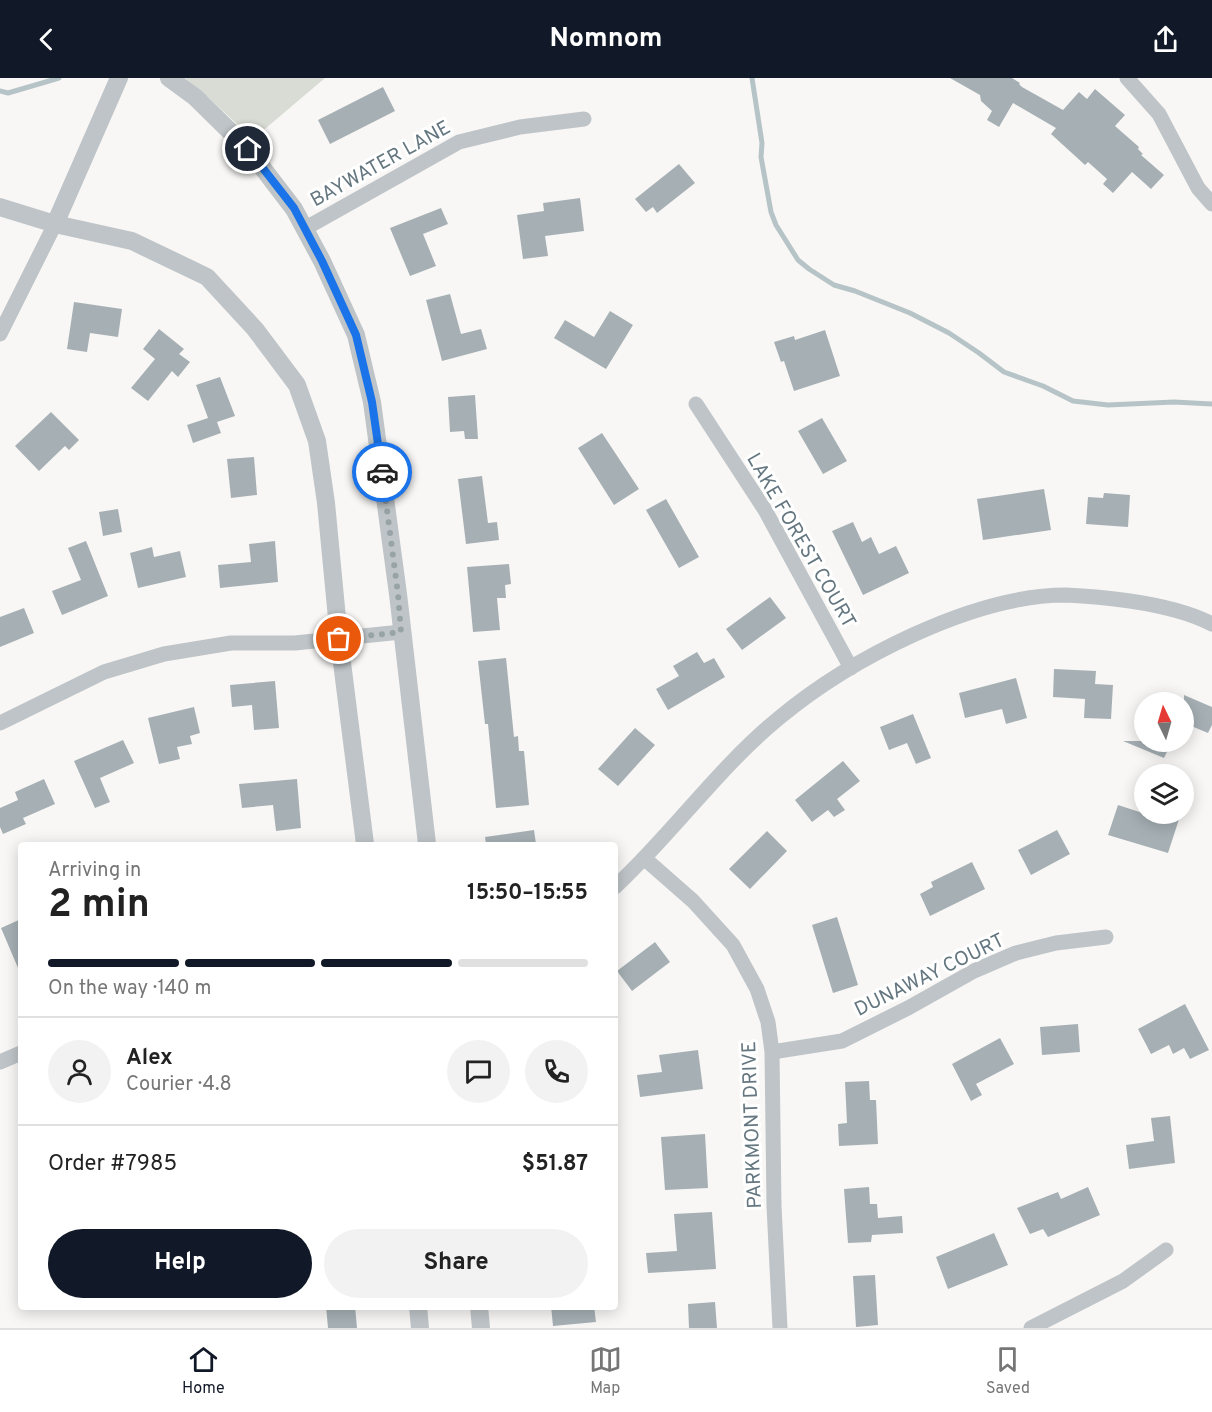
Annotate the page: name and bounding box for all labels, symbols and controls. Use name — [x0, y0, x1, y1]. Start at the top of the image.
text: Nomnom — [549, 22, 663, 56]
icon: back — [30, 23, 63, 56]
icon: share — [1149, 23, 1182, 56]
street label: BAYWATER LANE — [306, 115, 456, 214]
pin — [222, 123, 273, 174]
icon: home — [231, 132, 264, 165]
courier — [352, 442, 412, 502]
street label: LAKE FOREST COURT — [739, 449, 861, 633]
icon: car — [366, 456, 399, 489]
pin — [313, 613, 364, 664]
icon: bag — [322, 622, 355, 655]
north arrow — [1134, 692, 1194, 752]
map controls — [1134, 692, 1194, 824]
button: layers — [1134, 764, 1194, 824]
text: Arriving in — [48, 858, 141, 884]
text: 15:50–15:55 — [467, 880, 588, 907]
text: 2 min — [48, 882, 150, 931]
street label: DUNAWAY COURT — [851, 928, 1009, 1023]
text: On the way · 140 m — [48, 976, 211, 1002]
button: person — [48, 1040, 111, 1103]
button: chat — [447, 1040, 510, 1103]
button: phone — [525, 1040, 588, 1103]
street label: PARKMONT DRIVE — [737, 1041, 769, 1209]
text: Alex — [126, 1045, 173, 1072]
text: Courier · 4.8 — [126, 1072, 232, 1098]
text: Order #7985 — [48, 1151, 177, 1178]
text: $51.87 — [522, 1151, 588, 1178]
button: Help — [48, 1229, 312, 1298]
button: Share — [324, 1229, 588, 1298]
tab: Home — [182, 1343, 225, 1399]
tab: Map — [589, 1343, 622, 1399]
tab: Saved — [986, 1343, 1030, 1399]

